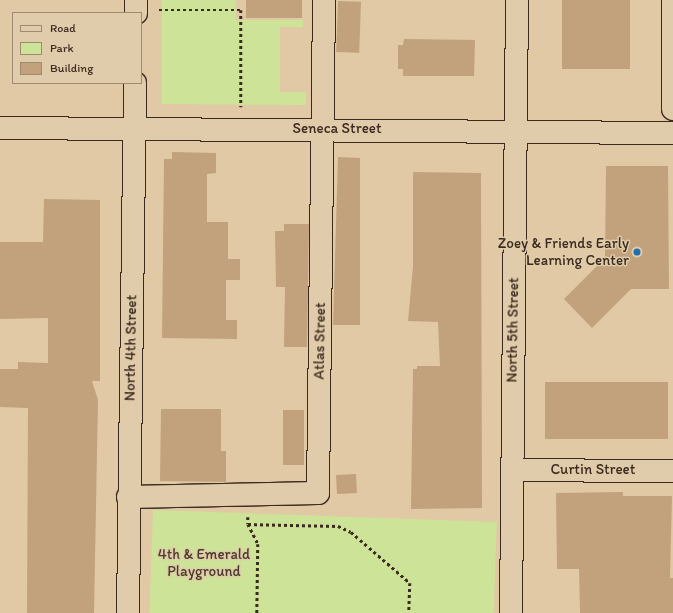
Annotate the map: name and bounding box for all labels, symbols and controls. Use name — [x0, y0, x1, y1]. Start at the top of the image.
legend — [12, 12, 142, 84]
text: Road — [50, 21, 76, 35]
text: Park — [50, 41, 74, 55]
text: Building — [50, 61, 93, 75]
street label: Seneca Street — [293, 120, 381, 138]
place label: Zoey & Friends Early Learning Center — [498, 234, 629, 269]
marker: Zoey & Friends Early Learning Center — [632, 247, 642, 257]
street label: North 5th Street — [503, 277, 523, 383]
street label: North 4th Street — [121, 295, 141, 401]
street label: Atlas Street — [310, 302, 330, 380]
street label: Curtin Street — [551, 461, 635, 479]
park label: 4th & Emerald Playground — [158, 545, 250, 580]

